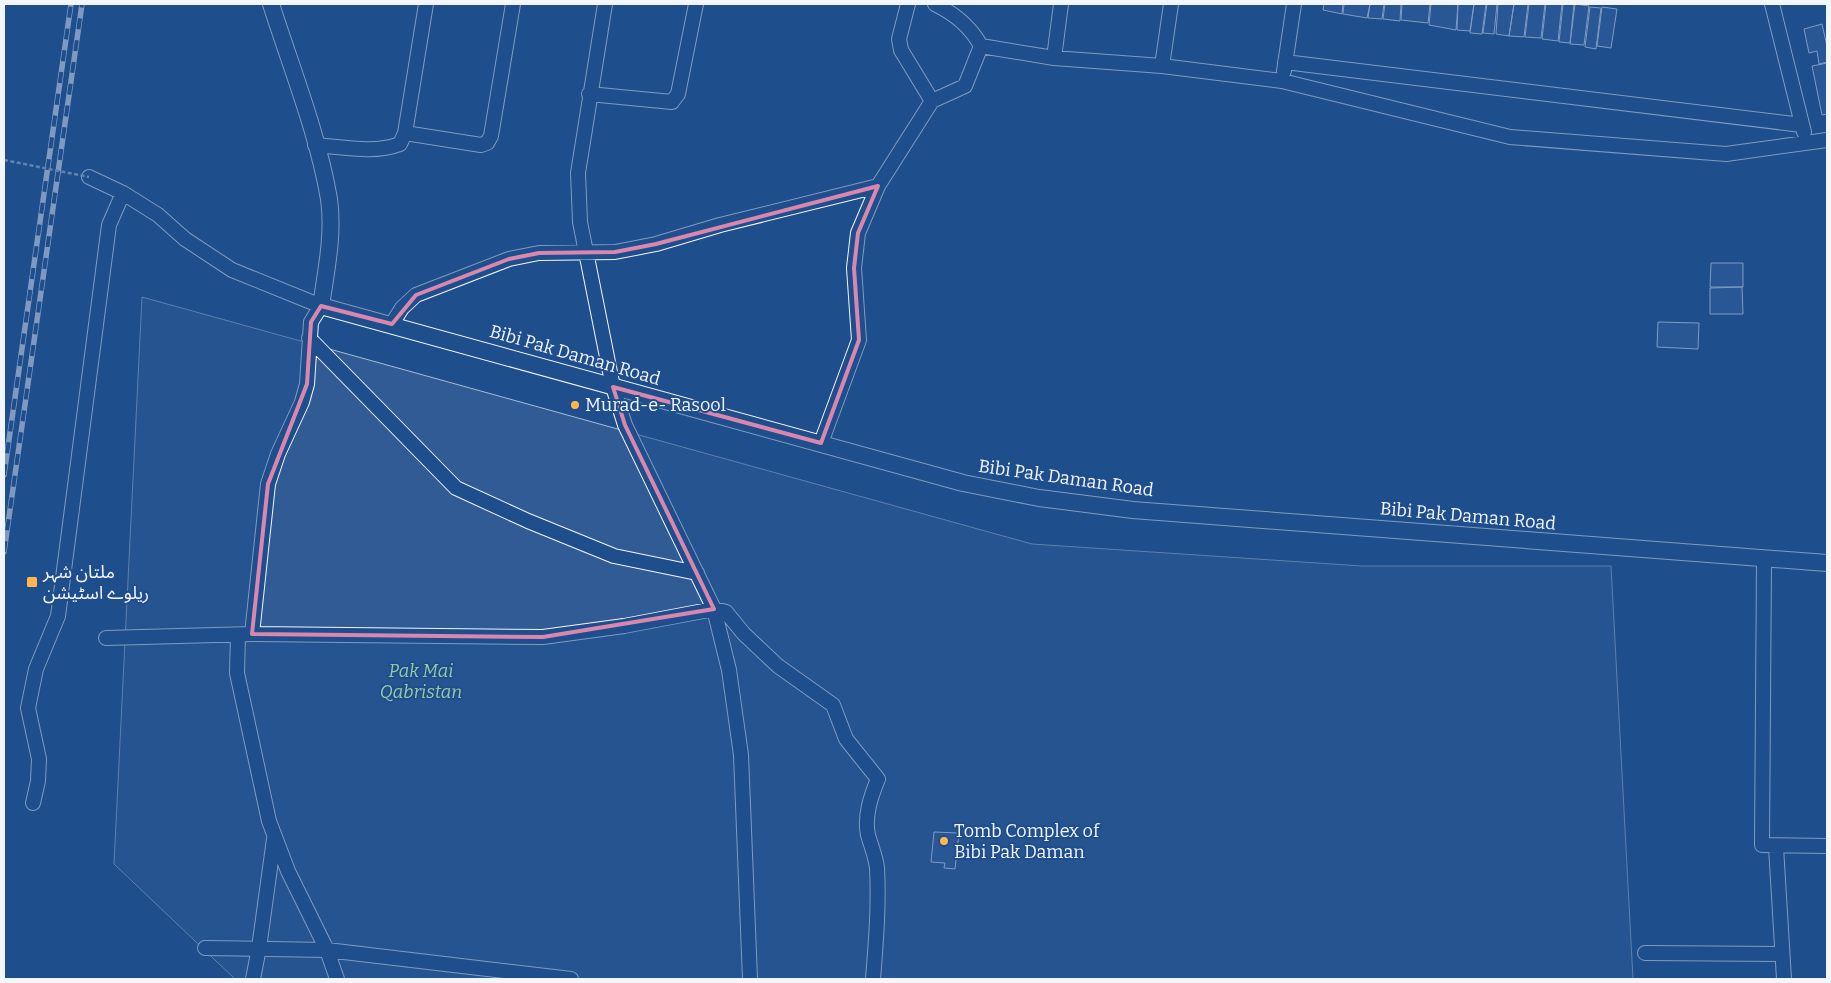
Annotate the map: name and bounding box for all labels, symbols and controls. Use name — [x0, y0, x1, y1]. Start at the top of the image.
street label: Bibi Pak Daman Road — [487, 320, 663, 390]
place label: Murad-e- Rasool — [585, 394, 726, 416]
marker: Murad-e- Rasool — [569, 399, 581, 411]
street label: Bibi Pak Daman Road — [977, 455, 1155, 501]
street label: Bibi Pak Daman Road — [1379, 497, 1557, 535]
place label: ملتان شہر ریلوے اسٹیشن — [42, 561, 149, 604]
marker: ملتان شہر ریلوے اسٹیشن — [25, 575, 39, 589]
park label: Pak Mai Qabristan — [380, 660, 462, 703]
place label: Tomb Complex of Bibi Pak Daman — [954, 820, 1101, 863]
marker: Tomb Complex of Bibi Pak Daman — [938, 835, 950, 847]

